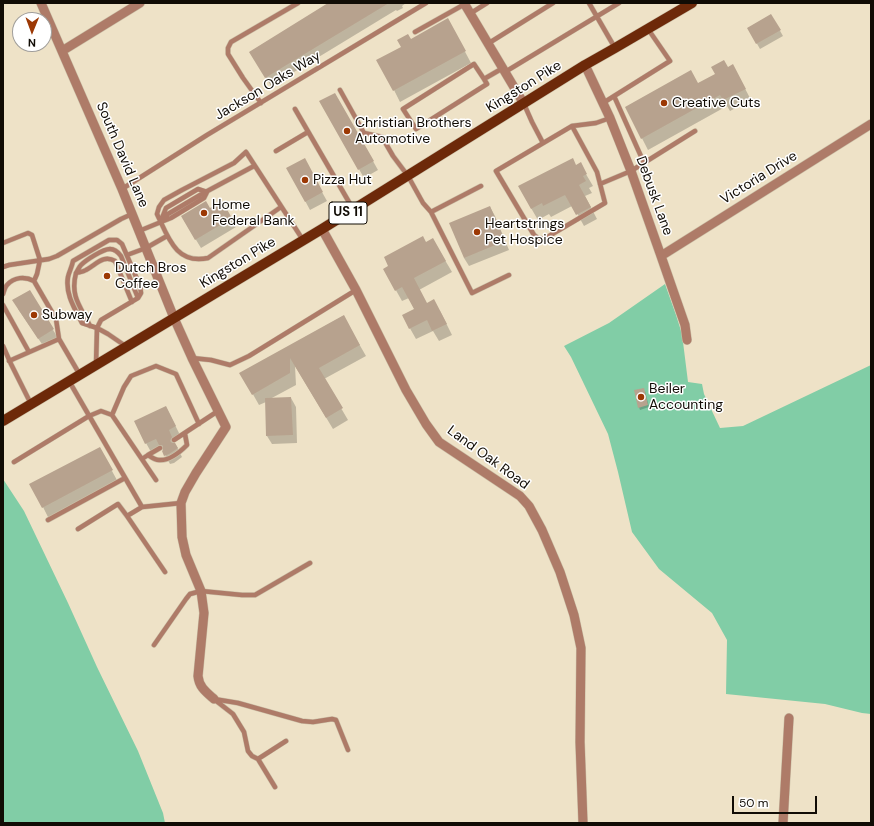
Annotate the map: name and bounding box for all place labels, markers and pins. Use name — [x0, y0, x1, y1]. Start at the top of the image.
place label: Creative Cuts — [672, 95, 760, 111]
marker: Creative Cuts — [659, 98, 669, 108]
place label: Christian Brothers Automotive — [355, 115, 472, 148]
marker: Christian Brothers Automotive — [342, 126, 352, 136]
place label: Pizza Hut — [313, 172, 372, 188]
marker: Pizza Hut — [300, 175, 310, 185]
place label: Home Federal Bank — [212, 197, 295, 230]
marker: Home Federal Bank — [199, 208, 209, 218]
place label: Heartstrings Pet Hospice — [485, 216, 564, 248]
marker: Heartstrings Pet Hospice — [472, 227, 482, 237]
place label: Dutch Bros Coffee — [115, 260, 186, 292]
marker: Dutch Bros Coffee — [102, 271, 112, 281]
place label: Subway — [42, 307, 92, 323]
marker: Subway — [29, 310, 39, 320]
place label: Beiler Accounting — [649, 381, 723, 414]
marker: Beiler Accounting — [636, 392, 646, 402]

